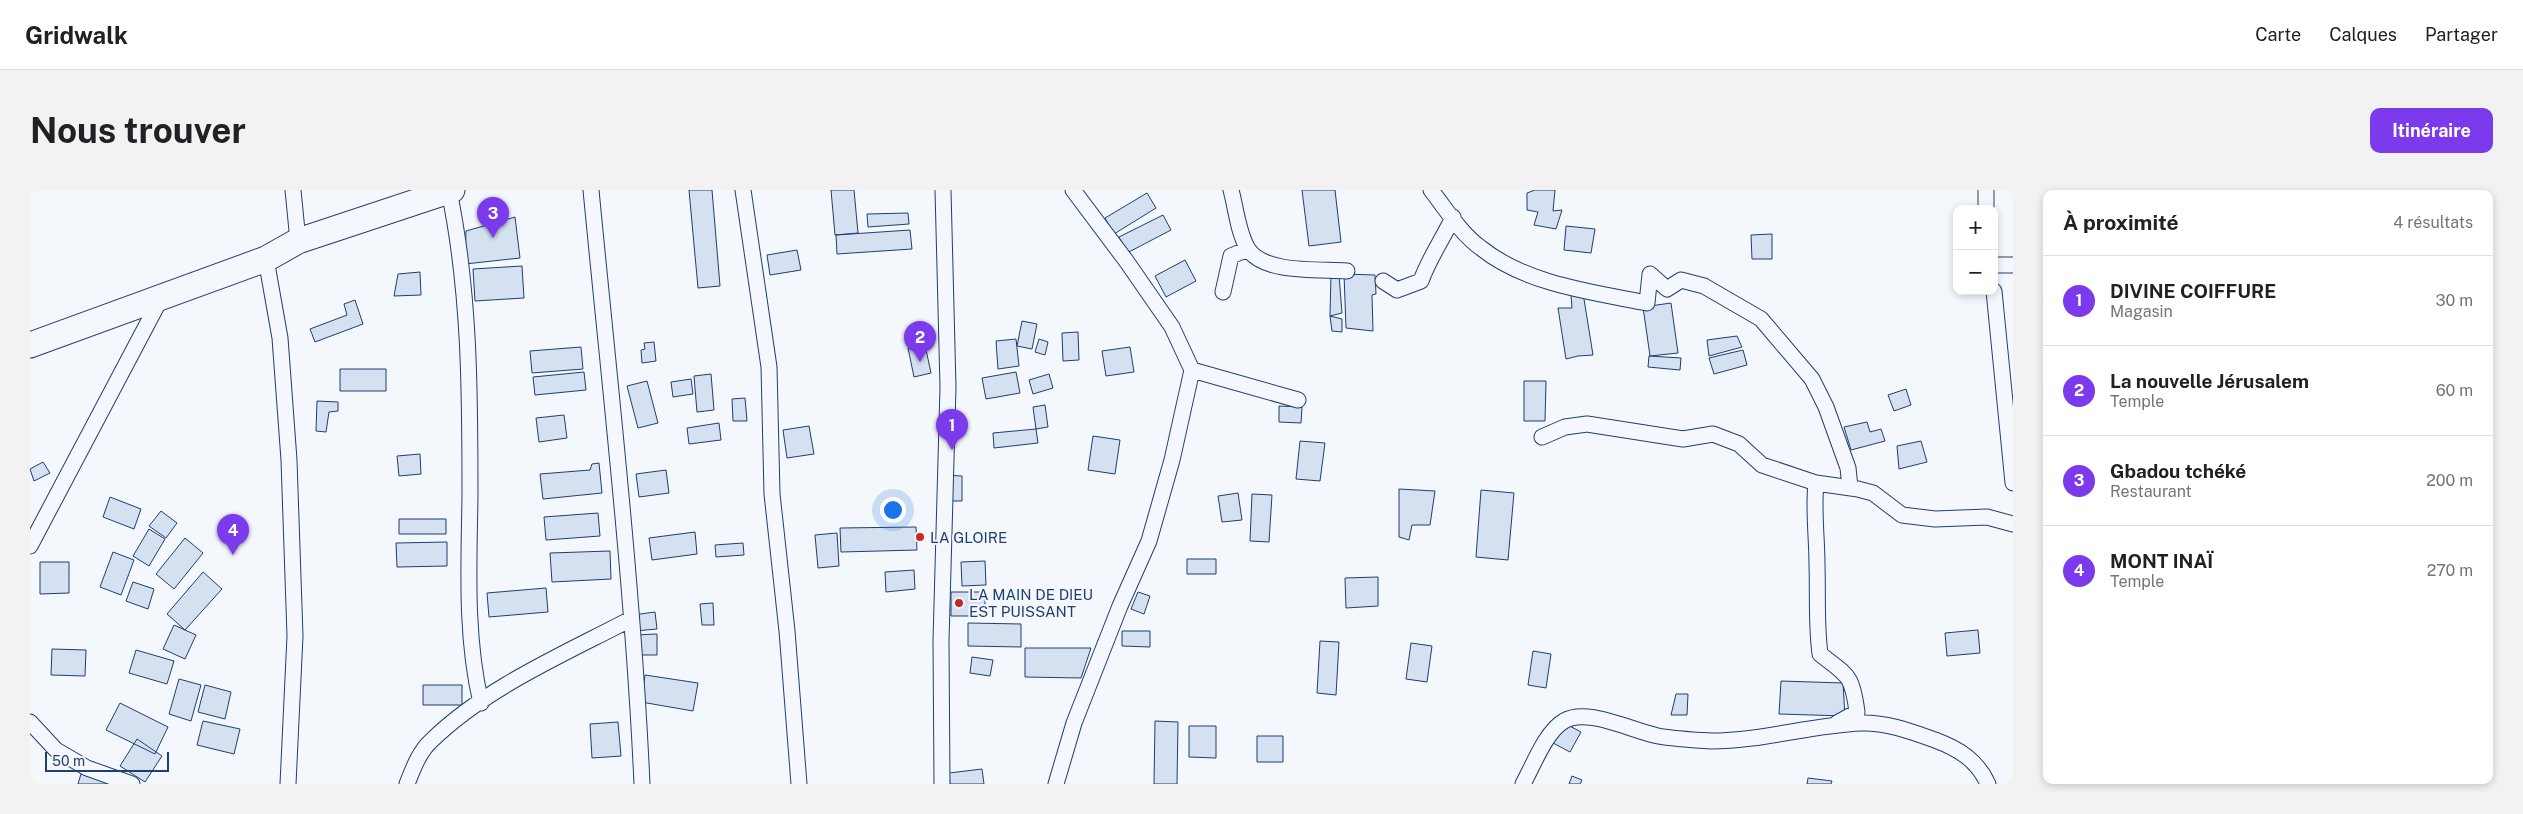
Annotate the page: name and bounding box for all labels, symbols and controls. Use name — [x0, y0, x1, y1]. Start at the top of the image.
text: Gridwalk — [25, 21, 128, 49]
text: Carte — [2255, 24, 2301, 45]
text: Calques — [2329, 24, 2397, 45]
text: Partager — [2425, 24, 2498, 45]
button: Itinéraire — [2370, 108, 2493, 153]
text: Nous trouver — [30, 110, 246, 151]
pin: 3 — [477, 197, 509, 238]
map controls — [1953, 205, 1998, 295]
button: + — [1953, 205, 1998, 250]
text: À proximité — [2063, 210, 2179, 235]
text: 4 résultats — [2393, 213, 2473, 232]
button: − — [1953, 250, 1998, 295]
text: DIVINE COIFFURE — [2110, 280, 2276, 302]
text: 1 — [2076, 291, 2082, 310]
text: 30 m — [2436, 291, 2473, 310]
text: Magasin — [2110, 302, 2173, 321]
pin: 2 — [904, 321, 936, 362]
text: La nouvelle Jérusalem — [2110, 370, 2309, 392]
text: 2 — [2074, 381, 2084, 400]
text: 60 m — [2436, 381, 2473, 400]
text: Temple — [2110, 392, 2164, 411]
pin: 1 — [936, 409, 968, 450]
text: Gbadou tchéké — [2110, 460, 2246, 482]
text: 3 — [2074, 471, 2084, 490]
text: 200 m — [2426, 471, 2473, 490]
text: Restaurant — [2110, 482, 2192, 501]
your location — [880, 497, 906, 523]
pin: 4 — [217, 514, 249, 555]
place label: LA GLOIRE — [930, 529, 1007, 546]
marker: LA GLOIRE — [914, 531, 926, 543]
text: MONT INAÏ — [2110, 550, 2213, 572]
text: 4 — [2074, 561, 2084, 580]
text: 270 m — [2427, 561, 2473, 580]
text: Temple — [2110, 572, 2164, 591]
place label: LA MAIN DE DIEU EST PUISSANT — [969, 586, 1093, 620]
marker: LA MAIN DE DIEU EST PUISSANT — [953, 597, 965, 609]
scale bar — [45, 749, 169, 772]
text: 50 m — [52, 753, 85, 769]

